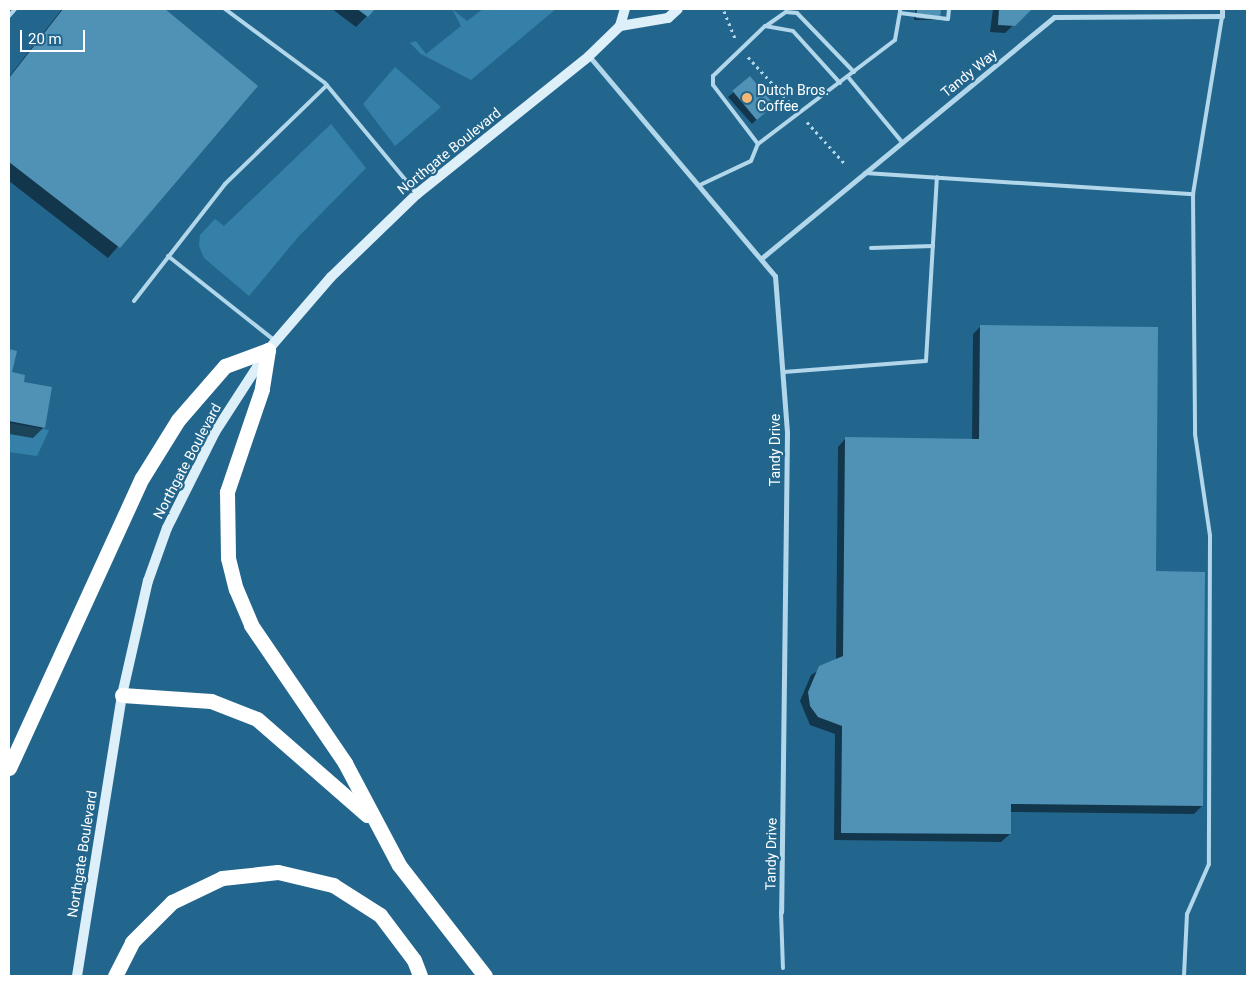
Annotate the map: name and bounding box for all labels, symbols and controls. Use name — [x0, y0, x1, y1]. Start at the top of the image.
scale bar — [22, 20, 88, 52]
text: 20 m — [28, 30, 62, 48]
street label: Tandy Way — [938, 45, 1000, 101]
place label: Dutch Bros. Coffee — [757, 82, 829, 114]
marker: Dutch Bros. Coffee — [741, 92, 753, 104]
street label: Northgate Boulevard — [394, 104, 504, 198]
street label: Northgate Boulevard — [149, 400, 225, 522]
street label: Tandy Drive — [767, 414, 783, 486]
street label: Northgate Boulevard — [64, 789, 100, 919]
street label: Tandy Drive — [762, 818, 780, 890]

